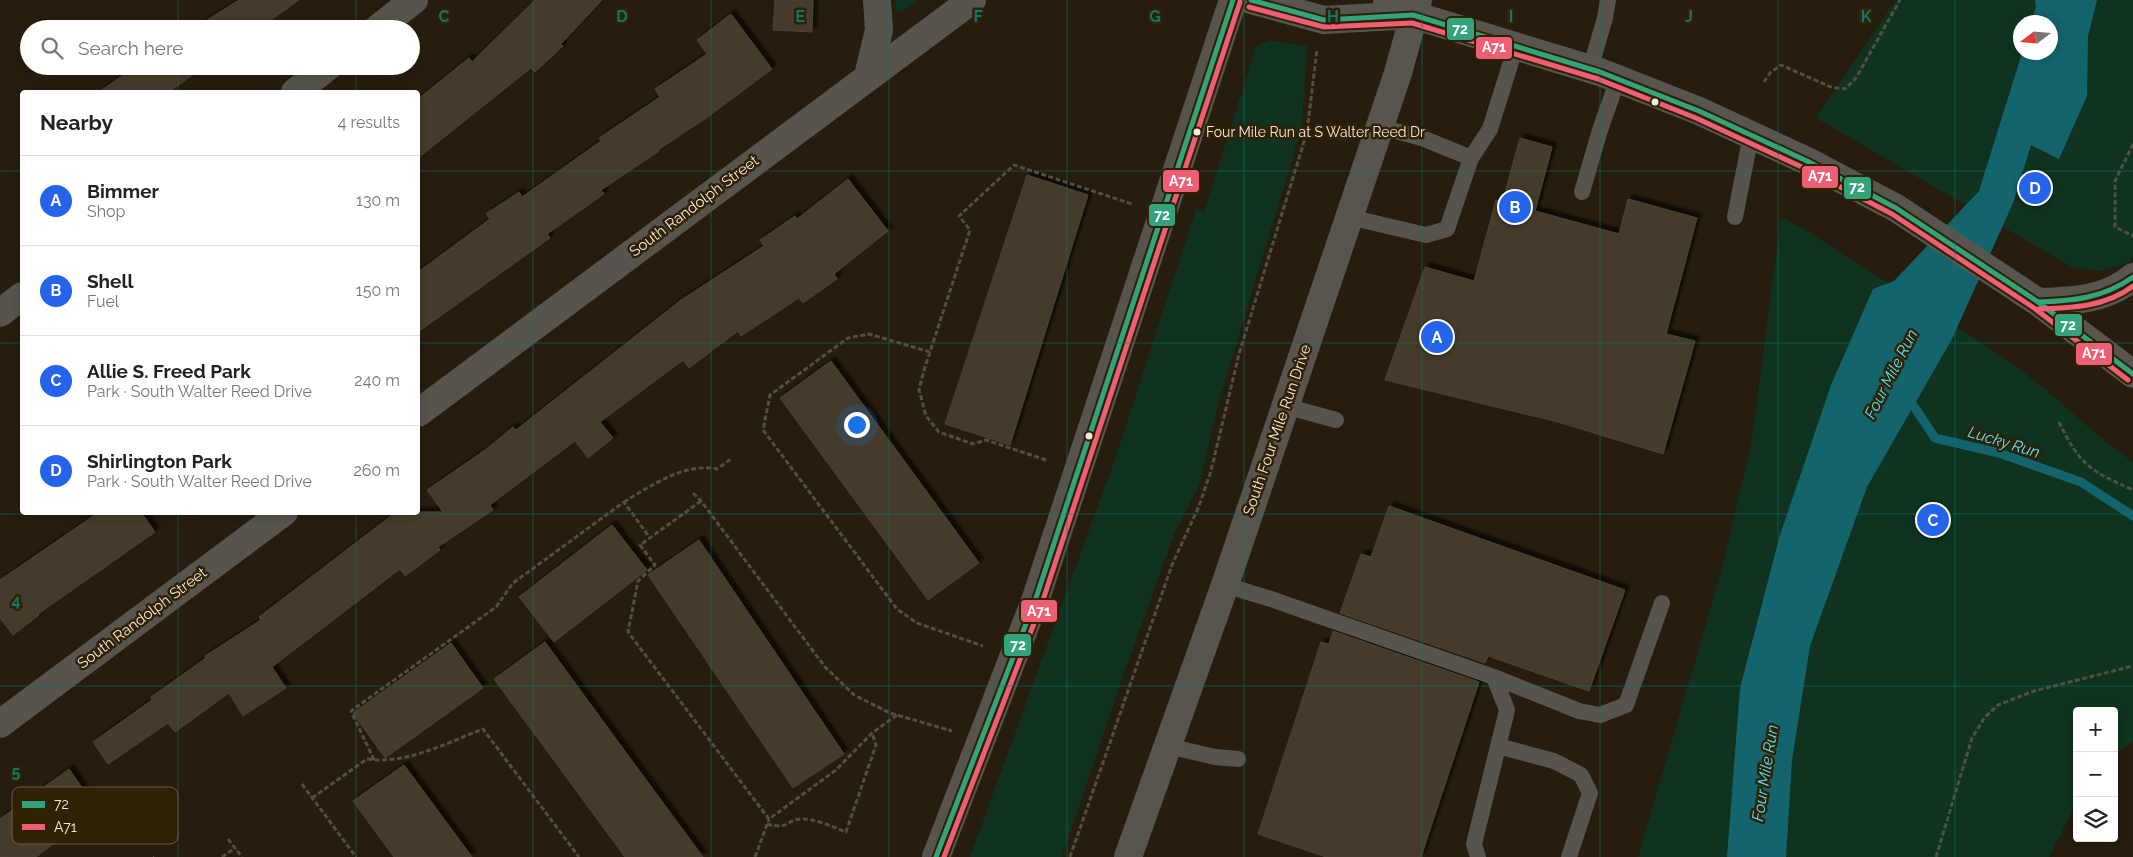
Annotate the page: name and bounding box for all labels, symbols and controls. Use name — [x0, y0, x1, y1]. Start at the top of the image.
text: C — [439, 7, 450, 26]
text: D — [616, 7, 628, 26]
text: E — [795, 7, 805, 26]
text: F — [973, 7, 983, 26]
text: G — [1149, 7, 1161, 26]
text: H — [1327, 7, 1339, 26]
text: I — [1509, 7, 1513, 26]
text: J — [1685, 7, 1693, 26]
text: K — [1861, 7, 1872, 26]
north arrow — [2013, 15, 2058, 60]
line badge: 72 — [1446, 17, 1475, 41]
search box — [20, 20, 420, 75]
text: 72 — [1452, 21, 1468, 37]
icon: search — [38, 34, 66, 62]
line badge: A71 — [1475, 36, 1513, 60]
text: Search here — [78, 37, 184, 59]
text: A71 — [1482, 39, 1506, 55]
unlabelled marker — [1650, 97, 1660, 107]
text: Nearby — [40, 110, 113, 135]
text: 4 results — [338, 113, 400, 132]
place label: Four Mile Run at S Walter Reed Dr — [1206, 124, 1425, 140]
marker: Four Mile Run at S Walter Reed Dr — [1192, 127, 1202, 137]
street label: South Randolph Street — [626, 152, 762, 260]
line badge: A71 — [1801, 165, 1839, 189]
text: A71 — [1808, 168, 1832, 184]
line badge: A71 — [1162, 169, 1200, 193]
pin: D — [2019, 169, 2051, 207]
text: A71 — [1169, 173, 1193, 189]
line badge: 72 — [1843, 176, 1872, 200]
text: 72 — [1849, 179, 1865, 195]
text: Bimmer — [87, 180, 159, 202]
pin: B — [1499, 188, 1531, 226]
text: A — [51, 191, 61, 210]
text: 130 m — [356, 191, 400, 210]
text: Shop — [87, 202, 125, 221]
line badge: 72 — [1148, 203, 1176, 227]
text: 72 — [1154, 207, 1170, 223]
text: Shell — [87, 270, 134, 292]
text: B — [51, 281, 61, 300]
text: 150 m — [356, 281, 400, 300]
text: Fuel — [87, 292, 119, 311]
line badge: 72 — [2054, 313, 2083, 337]
text: 72 — [2060, 317, 2076, 333]
pin: A — [1421, 318, 1453, 356]
water label: Four Mile Run — [1860, 326, 1922, 422]
street label: South Four Mile Run Drive — [1239, 342, 1315, 518]
line badge: A71 — [2075, 342, 2113, 366]
text: A71 — [2082, 345, 2106, 361]
text: Allie S. Freed Park — [87, 360, 251, 382]
text: C — [51, 371, 61, 390]
text: 240 m — [354, 371, 400, 390]
text: Park · South Walter Reed Drive — [87, 382, 312, 401]
your location — [844, 412, 870, 438]
water label: Lucky Run — [1966, 422, 2042, 462]
unlabelled marker — [1084, 431, 1094, 441]
text: Shirlington Park — [87, 450, 232, 472]
text: D — [50, 461, 62, 480]
text: 260 m — [353, 461, 400, 480]
text: Park · South Walter Reed Drive — [87, 472, 312, 491]
pin: C — [1917, 501, 1949, 539]
street label: South Randolph Street — [74, 564, 210, 672]
text: 4 — [11, 591, 21, 610]
line badge: A71 — [1020, 599, 1058, 623]
text: A71 — [1027, 603, 1051, 619]
line badge: 72 — [1003, 633, 1032, 657]
text: 72 — [1010, 637, 1026, 653]
map controls — [2073, 707, 2118, 842]
button: + — [2073, 707, 2118, 752]
water label: Four Mile Run — [1748, 723, 1782, 823]
button: − — [2073, 752, 2118, 797]
text: 5 — [12, 762, 21, 781]
legend — [12, 787, 178, 844]
text: 72 — [54, 796, 69, 812]
button: layers — [2073, 797, 2118, 842]
text: A71 — [54, 819, 77, 835]

